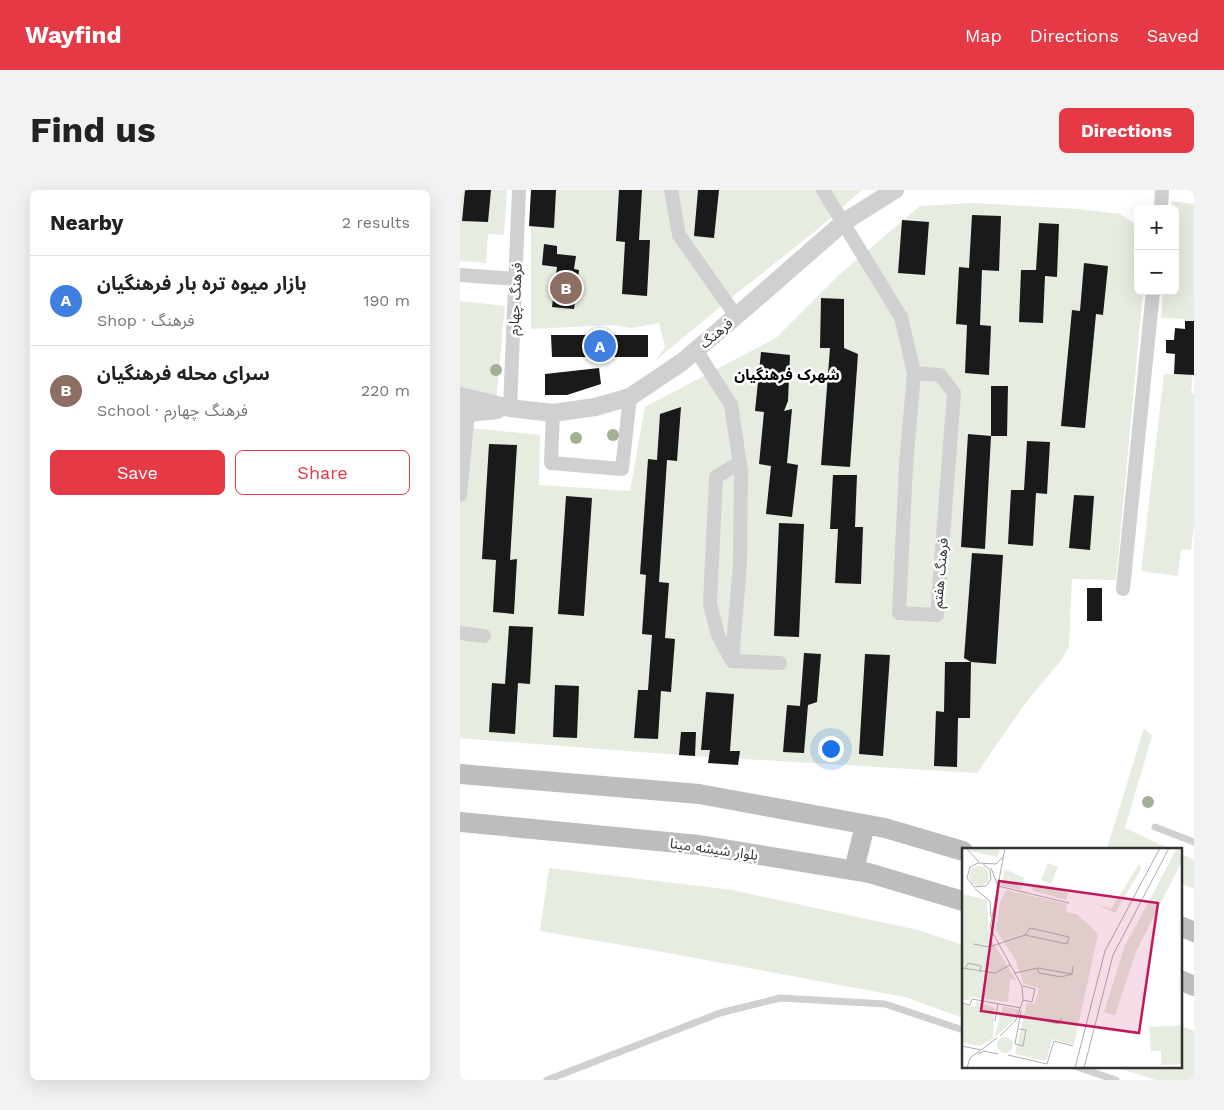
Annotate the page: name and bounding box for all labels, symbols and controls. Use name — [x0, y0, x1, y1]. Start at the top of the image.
text: Wayfind — [25, 21, 121, 49]
text: Map — [965, 25, 1002, 46]
text: Directions — [1030, 25, 1119, 46]
text: Saved — [1147, 25, 1199, 46]
button: Directions — [1059, 108, 1194, 153]
text: Find us — [30, 109, 156, 151]
map controls — [1134, 205, 1179, 295]
button: + — [1134, 205, 1179, 250]
text: Nearby — [50, 210, 123, 235]
text: 2 results — [342, 213, 410, 232]
button: − — [1134, 250, 1179, 295]
street label: فرهنگ چهارم — [505, 262, 528, 336]
pin: B — [550, 269, 582, 307]
text: بازار میوه تره بار فرهنگیان — [97, 272, 307, 295]
text: A — [61, 291, 71, 310]
text: 190 m — [363, 291, 410, 310]
text: Shop · فرهنگ — [97, 311, 194, 330]
street label: فرهنگ — [696, 315, 736, 352]
pin: A — [584, 327, 616, 365]
text: سرای محله فرهنگیان — [97, 362, 270, 385]
district label: شهرک فرهنگیان — [734, 366, 840, 384]
text: B — [61, 381, 71, 400]
text: 220 m — [361, 381, 410, 400]
text: School · فرهنگ چهارم — [97, 401, 248, 420]
button: Save — [50, 450, 225, 495]
button: Share — [235, 450, 410, 495]
street label: فرهنگ هفتم — [929, 537, 954, 609]
your location — [818, 736, 844, 762]
street label: بلوار شیشه مینا — [669, 835, 759, 864]
inset map — [962, 848, 1182, 1068]

